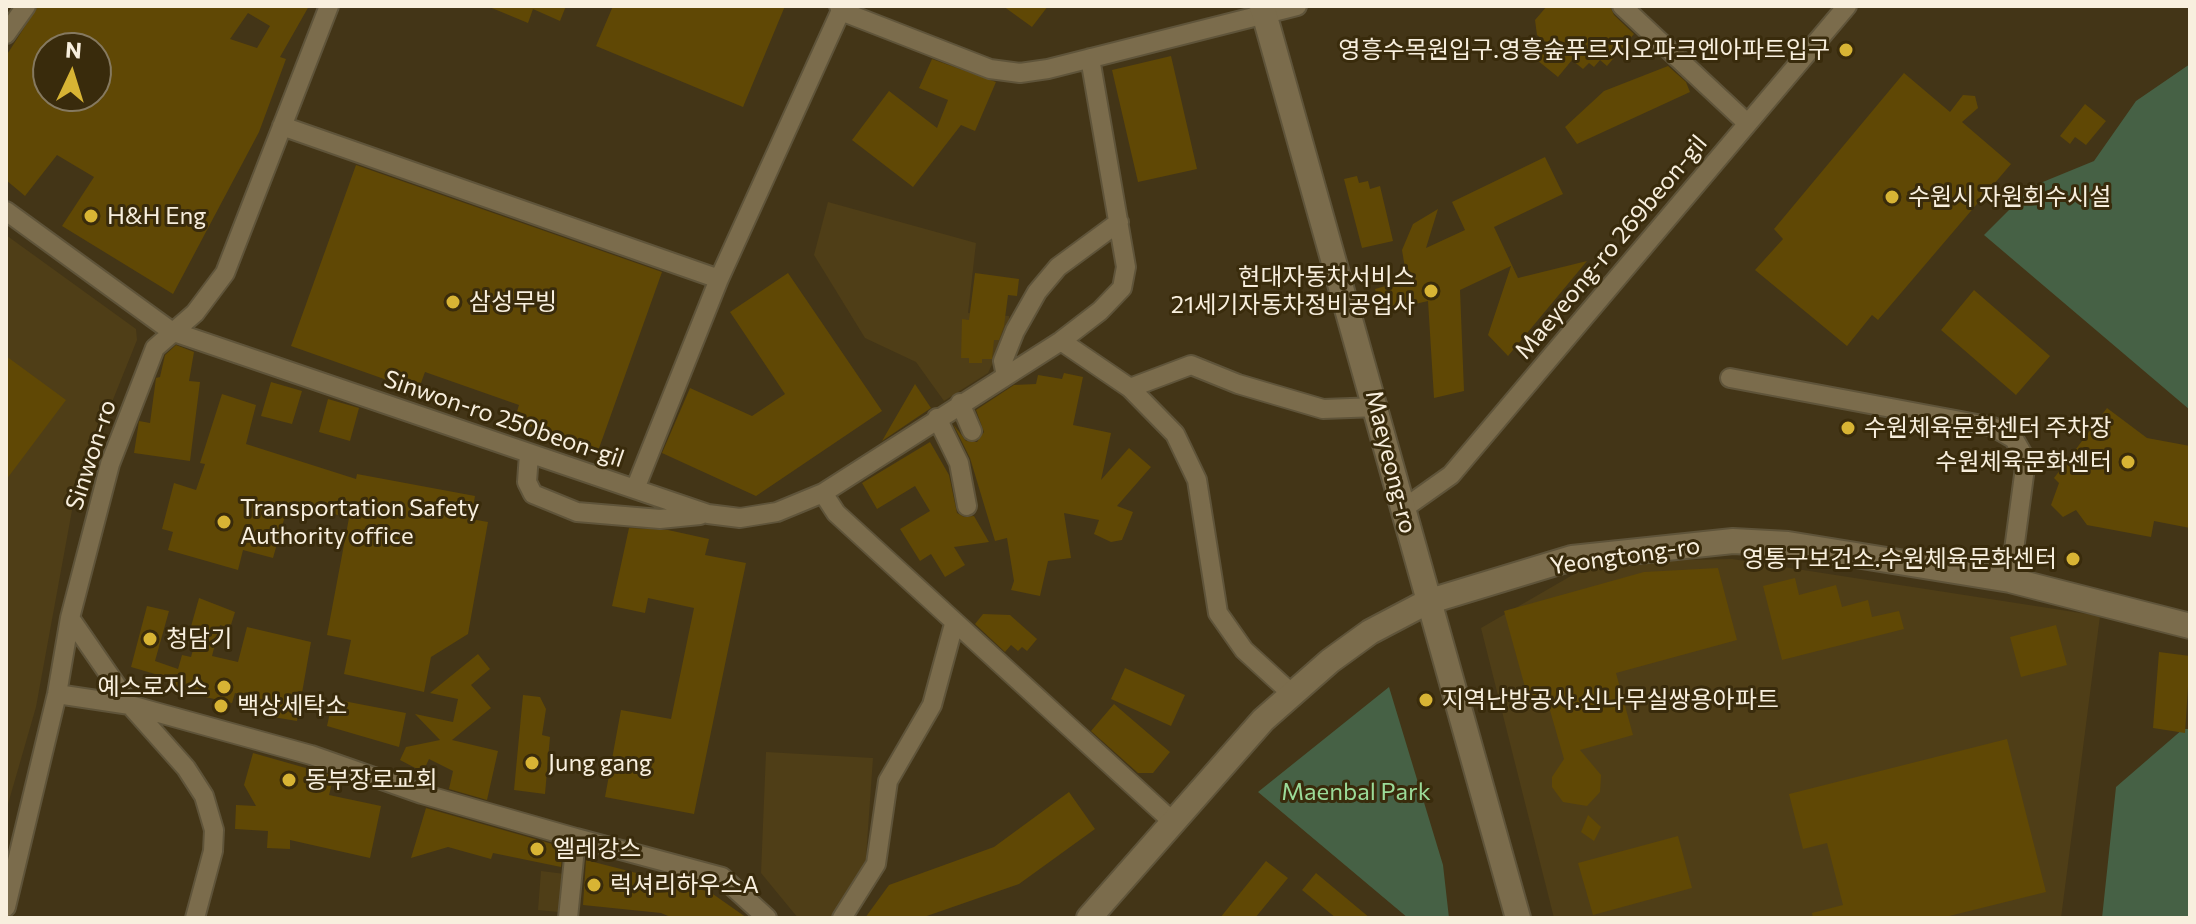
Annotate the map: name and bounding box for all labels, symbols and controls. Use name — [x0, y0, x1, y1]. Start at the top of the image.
north arrow — [32, 32, 112, 112]
text: N — [64, 36, 83, 64]
place label: 영흥수목원입구.영흥숲푸르지오파크엔아파트입구 — [1339, 36, 1830, 64]
marker: 영흥수목원입구.영흥숲푸르지오파크엔아파트입구 — [1837, 41, 1855, 59]
street label: Maeyeong-ro 269beon-gil — [1509, 129, 1713, 365]
place label: 수원시 자원회수시설 — [1908, 183, 2111, 211]
marker: 수원시 자원회수시설 — [1883, 188, 1901, 206]
place label: H&H Eng — [107, 202, 206, 230]
marker: H&H Eng — [82, 207, 100, 225]
place label: 현대자동차서비스 21세기자동차정비공업사 — [1171, 263, 1415, 319]
marker: 현대자동차서비스 21세기자동차정비공업사 — [1422, 282, 1440, 300]
place label: 삼성무빙 — [469, 288, 557, 316]
marker: 삼성무빙 — [444, 293, 462, 311]
street label: Sinwon-ro 250beon-gil — [380, 364, 628, 474]
street label: Maeyeong-ro — [1359, 387, 1423, 537]
street label: Sinwon-ro — [60, 396, 122, 514]
place label: 수원체육문화센터 주차장 — [1864, 414, 2111, 442]
marker: 수원체육문화센터 주차장 — [1839, 419, 1857, 437]
place label: 수원체육문화센터 — [1935, 448, 2112, 476]
marker: 수원체육문화센터 — [2119, 453, 2137, 471]
place label: Transportation Safety Authority office — [240, 494, 479, 550]
marker: Transportation Safety Authority office — [215, 513, 233, 531]
street label: Yeongtong-ro — [1548, 531, 1702, 581]
place label: 영통구보건소.수원체육문화센터 — [1742, 545, 2057, 573]
marker: 영통구보건소.수원체육문화센터 — [2064, 550, 2082, 568]
place label: 청담기 — [166, 625, 232, 653]
marker: 청담기 — [141, 630, 159, 648]
place label: 예스로지스 — [98, 673, 208, 701]
marker: 예스로지스 — [215, 678, 233, 696]
place label: 지역난방공사.신나무실쌍용아파트 — [1442, 686, 1779, 714]
marker: 지역난방공사.신나무실쌍용아파트 — [1417, 691, 1435, 709]
place label: 백상세탁소 — [237, 692, 347, 720]
marker: 백상세탁소 — [212, 697, 230, 715]
place label: Jung gang — [548, 749, 652, 777]
marker: Jung gang — [523, 754, 541, 772]
place label: 동부장로교회 — [305, 766, 437, 794]
marker: 동부장로교회 — [280, 771, 298, 789]
park label: Maenbal Park — [1281, 778, 1431, 806]
place label: 엘레강스 — [553, 835, 641, 863]
marker: 엘레강스 — [528, 840, 546, 858]
place label: 럭셔리하우스A — [610, 871, 759, 899]
marker: 럭셔리하우스A — [585, 876, 603, 894]

